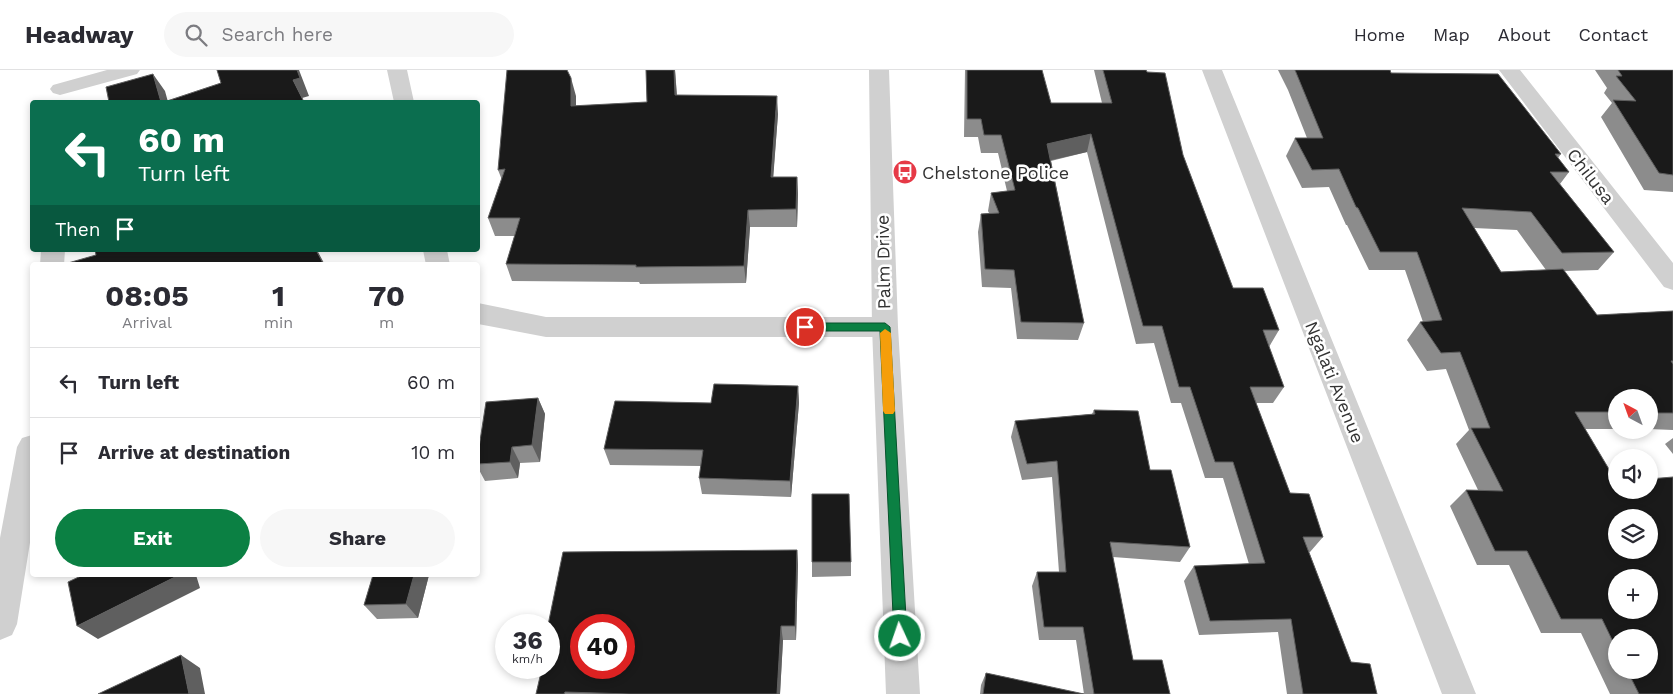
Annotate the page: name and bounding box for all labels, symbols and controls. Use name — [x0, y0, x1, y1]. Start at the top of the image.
search box — [164, 12, 514, 57]
text: Headway — [25, 21, 134, 49]
icon: search — [182, 21, 210, 49]
text: Search here — [222, 23, 333, 46]
text: Home — [1354, 24, 1405, 45]
text: Map — [1433, 24, 1470, 45]
text: About — [1498, 24, 1550, 45]
text: Contact — [1578, 24, 1648, 45]
text: 60 m — [138, 119, 225, 161]
icon: left — [55, 120, 120, 185]
street label: Chilusa — [1563, 144, 1619, 208]
bus stop icon: Chelstone Police — [892, 159, 918, 185]
text: Turn left — [138, 161, 230, 186]
place label: Chelstone Police — [922, 162, 1069, 183]
street label: Palm Drive — [872, 214, 894, 310]
icon: arrive — [111, 215, 139, 243]
text: Then — [55, 218, 101, 241]
text: 08:05 — [105, 278, 189, 313]
text: 1 — [272, 278, 285, 313]
text: 70 — [368, 278, 405, 313]
pin — [784, 306, 826, 348]
text: Arrival — [122, 313, 172, 332]
text: min — [264, 313, 293, 332]
text: m — [379, 313, 394, 332]
icon: arrive — [791, 313, 819, 341]
street label: Ngalati Avenue — [1301, 318, 1369, 446]
icon: left — [55, 369, 83, 397]
text: Turn left — [98, 371, 179, 394]
text: 60 m — [407, 371, 455, 394]
north arrow — [1608, 389, 1658, 439]
map controls — [1608, 389, 1658, 679]
icon: arrive — [55, 439, 83, 467]
text: Arrive at destination — [98, 441, 290, 464]
text: 10 m — [411, 441, 455, 464]
button: sound — [1608, 449, 1658, 499]
button: Exit — [55, 509, 250, 567]
button: Share — [260, 509, 455, 567]
button: layers — [1608, 509, 1658, 559]
button: + — [1608, 569, 1658, 619]
position arrow — [873, 609, 925, 661]
speed limit sign: 40 — [570, 614, 635, 679]
text: 36 — [512, 626, 543, 655]
button: − — [1608, 629, 1658, 679]
text: km/h — [512, 652, 543, 666]

